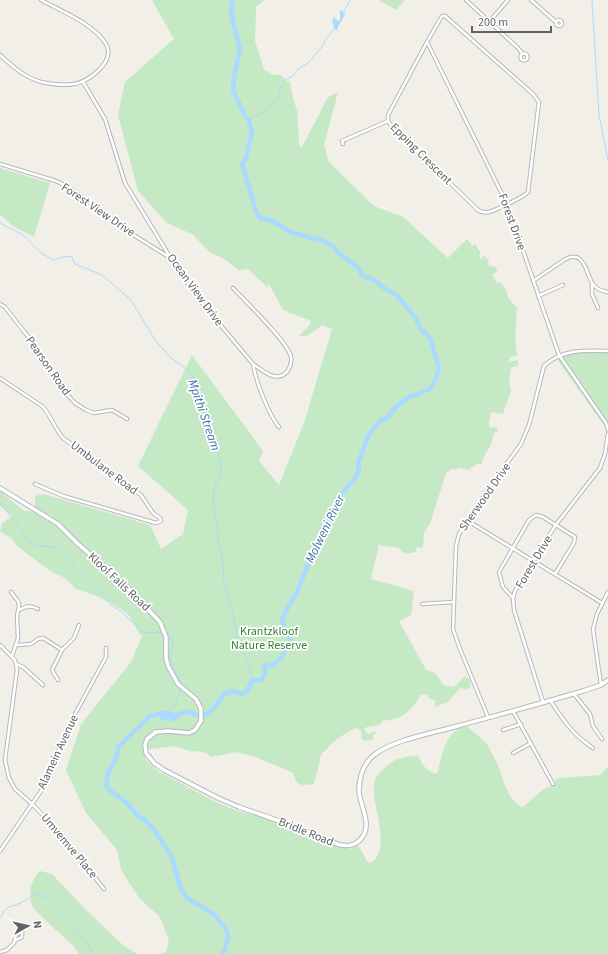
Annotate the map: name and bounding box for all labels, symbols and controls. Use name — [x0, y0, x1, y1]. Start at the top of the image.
scale bar — [472, 8, 551, 34]
text: 200 m — [478, 14, 508, 31]
street label: Epping Crescent — [386, 119, 456, 189]
street label: Forest View Drive — [58, 179, 138, 241]
street label: Forest Drive — [494, 191, 530, 253]
street label: Ocean View Drive — [163, 250, 227, 330]
street label: Pearson Road — [21, 333, 75, 399]
water label: Mpithi Stream — [183, 377, 225, 453]
street label: Umbulane Road — [67, 437, 141, 499]
street label: Sherwood Drive — [455, 459, 515, 535]
water label: Molweni River — [301, 491, 349, 566]
street label: Forest Drive — [511, 532, 557, 592]
street label: Kloof Falls Road — [84, 549, 154, 615]
park label: Krantzkloof Nature Reserve — [231, 623, 307, 654]
street label: Alamein Avenue — [33, 712, 83, 792]
street label: Umvemve Place — [37, 810, 101, 882]
street label: Bridle Road — [276, 813, 336, 851]
north arrow — [8, 906, 48, 946]
text: N — [29, 920, 45, 929]

